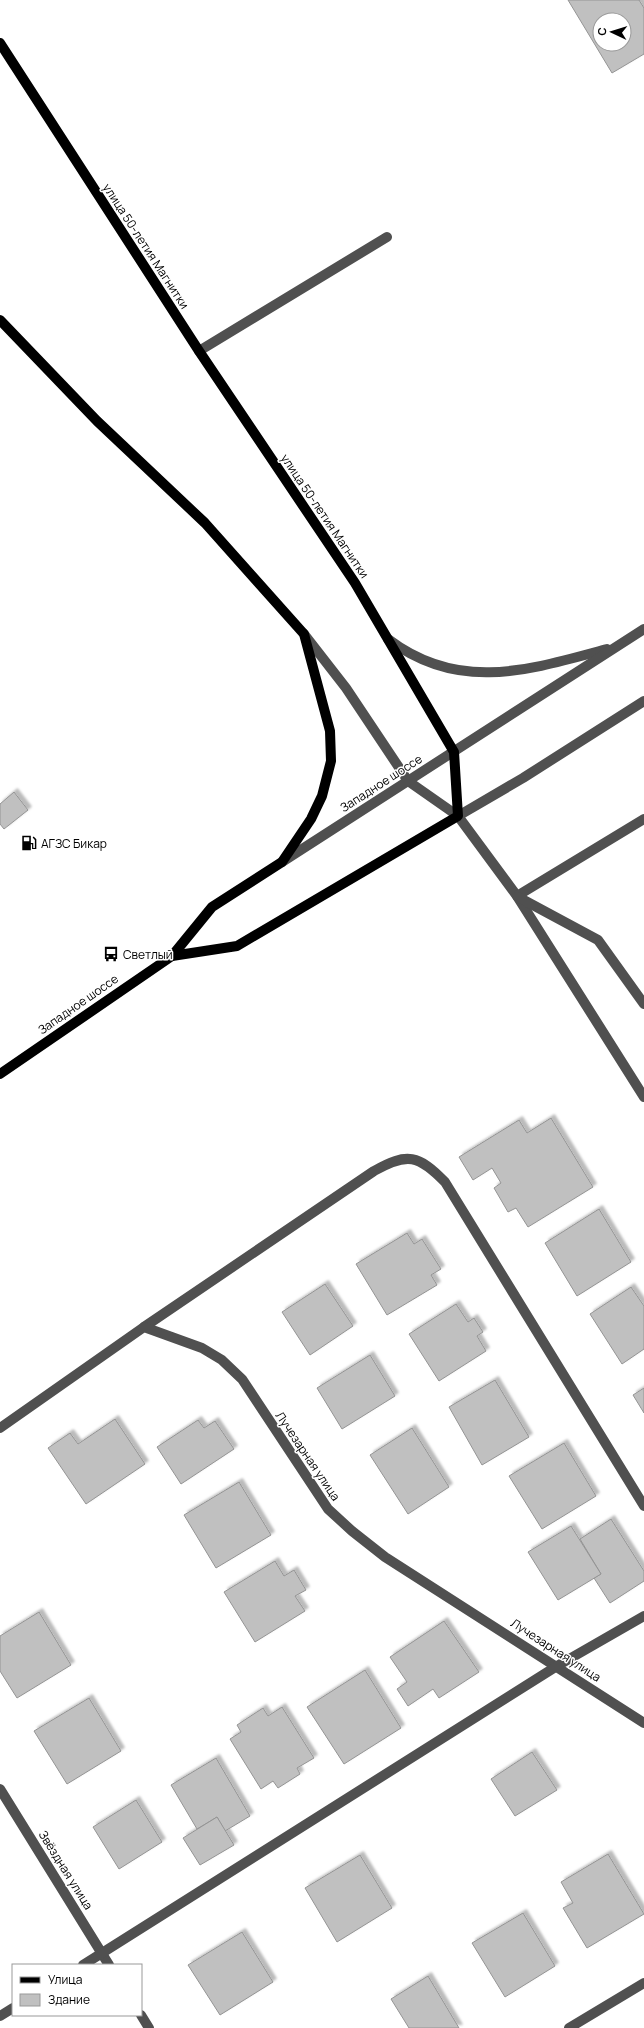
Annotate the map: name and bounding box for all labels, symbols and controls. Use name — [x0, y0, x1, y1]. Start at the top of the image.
north arrow — [592, 12, 632, 52]
text: С — [594, 27, 609, 36]
street label: улица 50-летия Магнитки — [99, 180, 193, 312]
street label: улица 50-летия Магнитки — [277, 451, 373, 581]
street label: Западное шоссе — [337, 750, 425, 816]
fuel station icon: АГЗС Бикар — [20, 834, 38, 852]
place label: АГЗС Бикар — [41, 835, 107, 852]
bus stop icon: Светлый — [102, 945, 120, 963]
place label: Светлый — [123, 946, 173, 963]
street label: Западное шоссе — [34, 970, 122, 1038]
street label: Лучезарная улица — [272, 1408, 344, 1504]
street label: Лучезарная улица — [508, 1614, 604, 1686]
street label: Звёздная улица — [35, 1827, 97, 1913]
legend — [12, 1964, 142, 2016]
text: Улица — [48, 1971, 82, 1988]
text: Здание — [48, 1991, 90, 2008]

